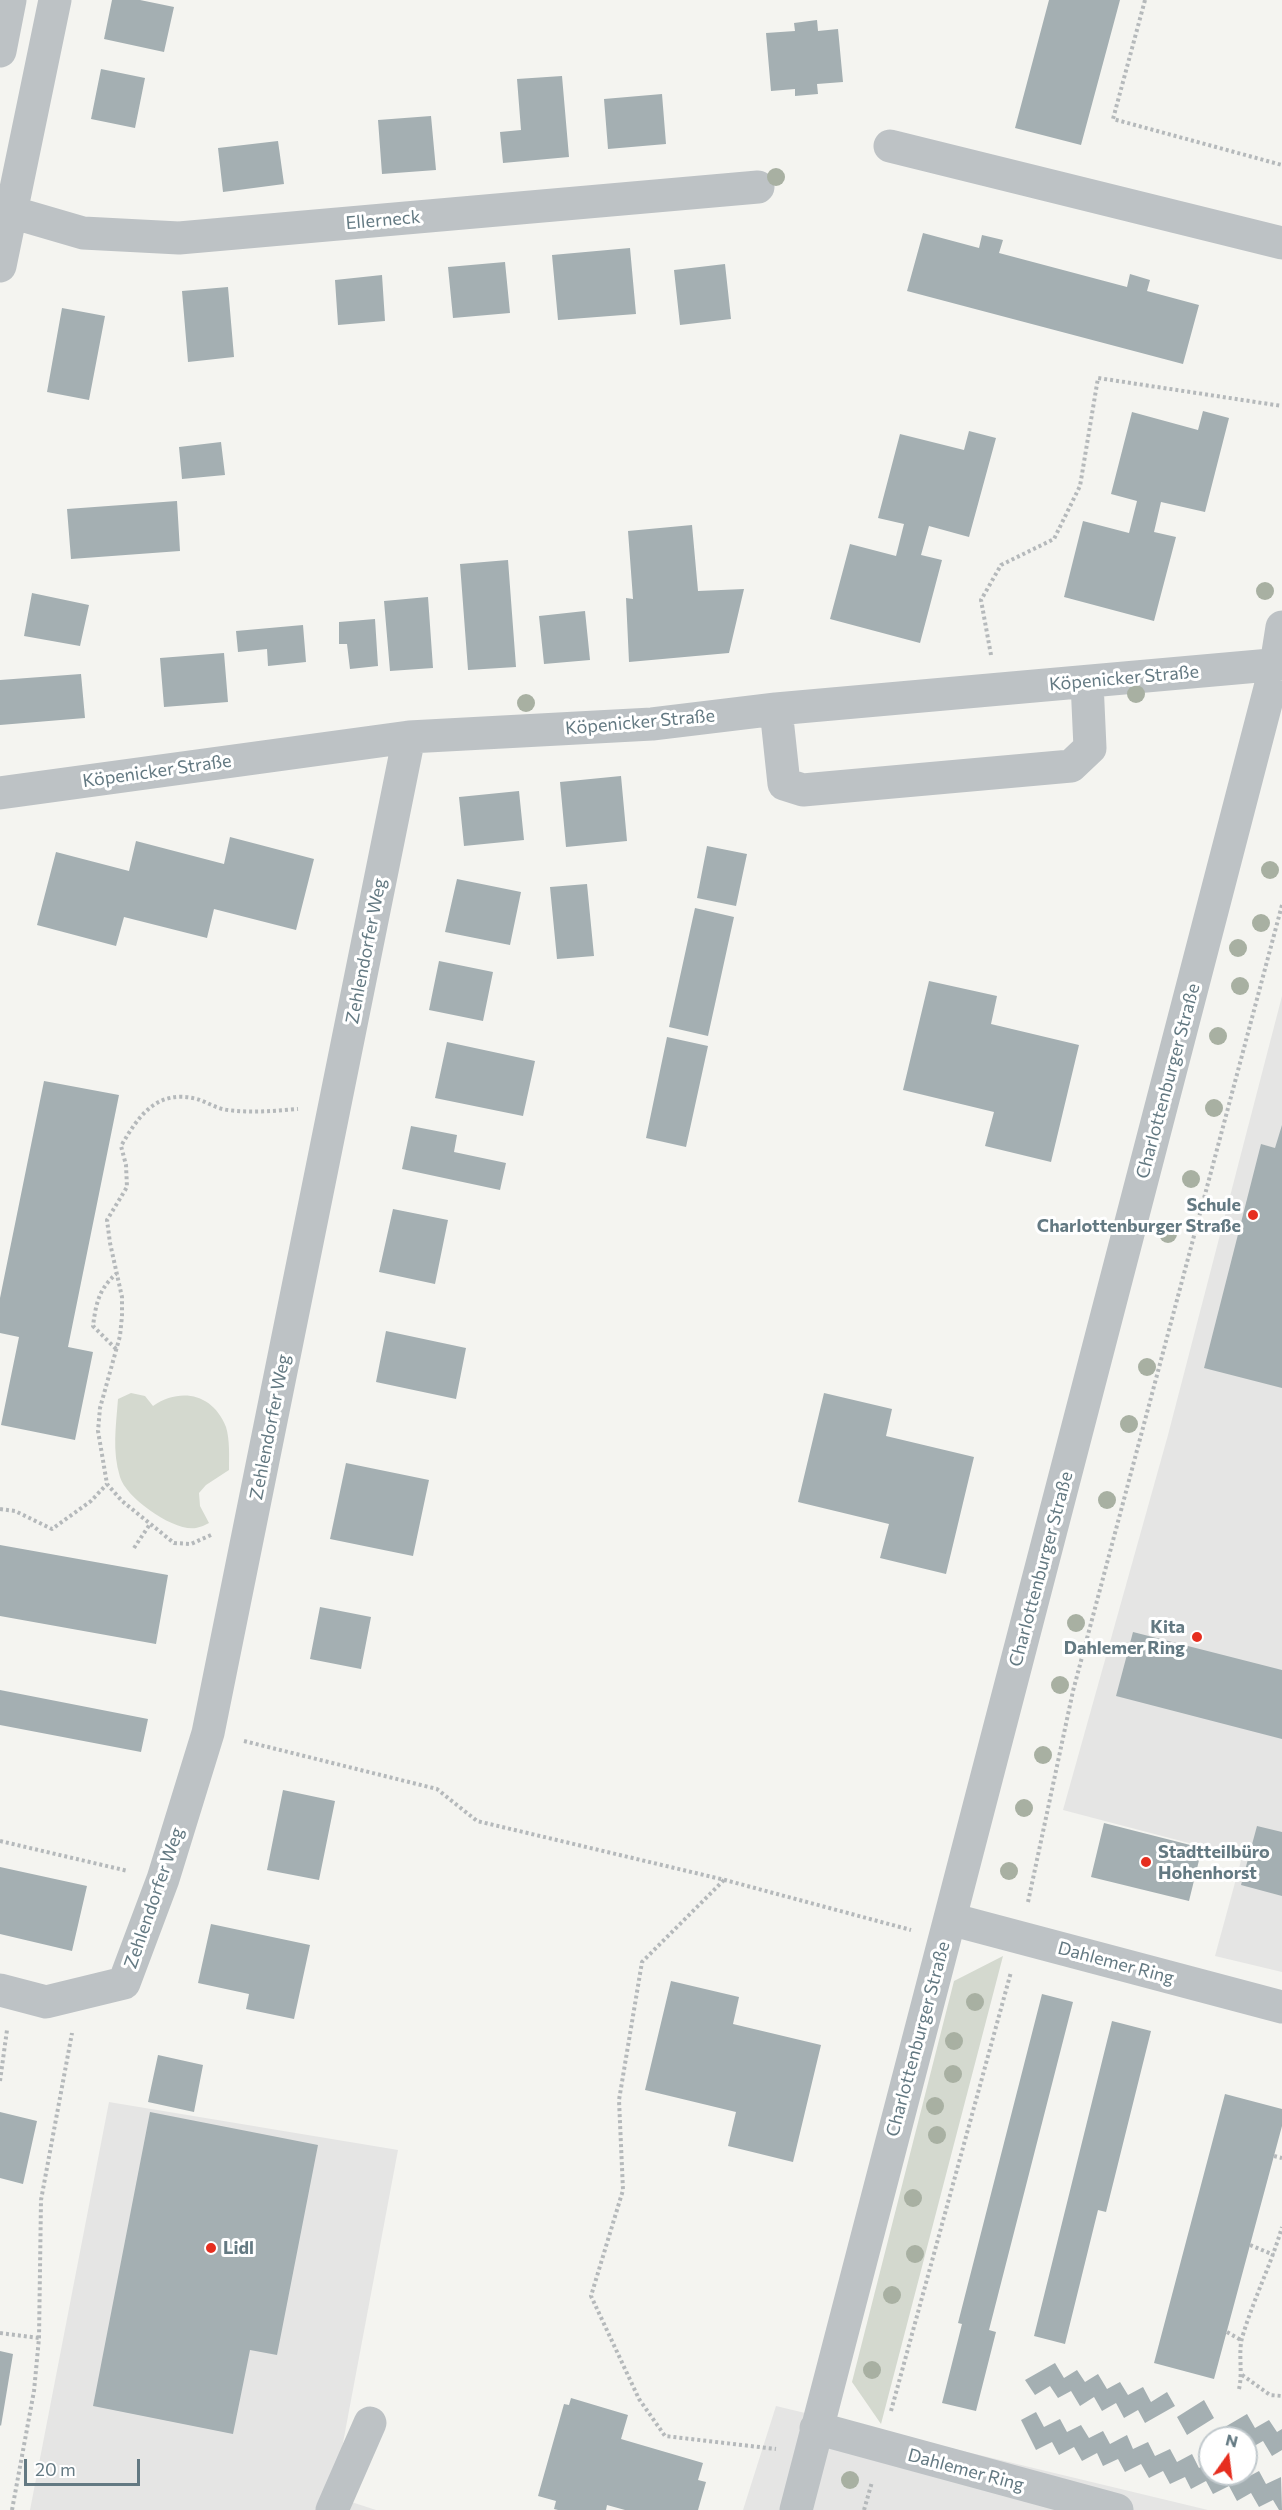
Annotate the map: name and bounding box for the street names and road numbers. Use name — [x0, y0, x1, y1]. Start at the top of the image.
street label: Ellerneck — [345, 206, 421, 234]
street label: Köpenicker Straße — [1048, 661, 1200, 695]
street label: Köpenicker Straße — [564, 705, 716, 739]
street label: Köpenicker Straße — [81, 750, 233, 792]
street label: Zehlendorfer Weg — [341, 876, 391, 1026]
street label: Charlottenburger Straße — [1132, 981, 1204, 1181]
street label: Zehlendorfer Weg — [245, 1352, 295, 1502]
street label: Charlottenburger Straße — [1005, 1469, 1077, 1669]
street label: Zehlendorfer Weg — [120, 1825, 188, 1971]
street label: Dahlemer Ring — [1055, 1937, 1177, 1989]
street label: Charlottenburger Straße — [882, 1939, 954, 2139]
street label: Dahlemer Ring — [905, 2444, 1027, 2496]

